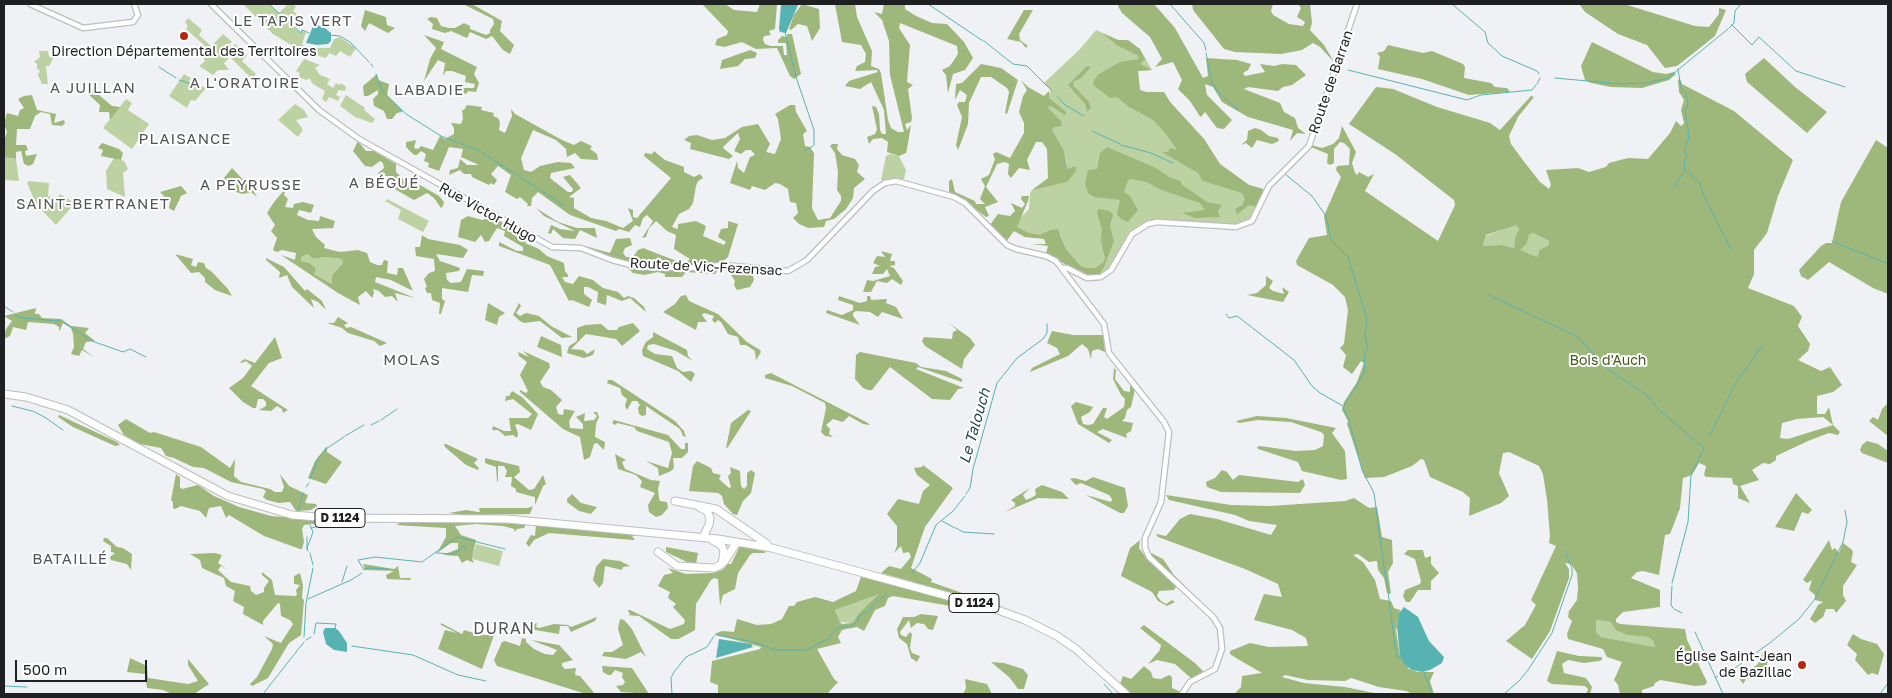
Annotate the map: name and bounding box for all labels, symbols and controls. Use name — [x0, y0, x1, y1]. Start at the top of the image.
district label: LE TAPIS VERT — [232, 12, 354, 30]
street label: Route de Barran — [1305, 28, 1357, 136]
marker: Direction Départemental des Territoires — [178, 30, 190, 42]
place label: Direction Départemental des Territoires — [51, 44, 317, 60]
district label: A L'ORATOIRE — [188, 74, 302, 92]
district label: A JUILLAN — [49, 79, 137, 97]
district label: LABADIE — [393, 81, 465, 99]
district label: PLAISANCE — [137, 130, 233, 148]
district label: A BÉGUÉ — [348, 174, 420, 192]
district label: A PEYRUSSE — [199, 176, 303, 194]
street label: Rue Victor Hugo — [436, 179, 540, 247]
district label: SAINT-BERTRANET — [14, 195, 172, 213]
street label: Route de Vic-Fezensac — [629, 255, 783, 279]
district label: MOLAS — [383, 351, 441, 369]
park label: Bois d'Auch — [1570, 353, 1646, 369]
water label: Le Talouch — [956, 386, 994, 466]
road number: D 1124 — [315, 508, 365, 528]
district label: BATAILLÉ — [31, 550, 109, 568]
road number: D 1124 — [949, 594, 999, 612]
district label: DURAN — [473, 619, 535, 639]
place label: Église Saint-Jean de Bazillac — [1676, 649, 1792, 682]
scale bar — [18, 650, 150, 682]
marker: Église Saint-Jean de Bazillac — [1796, 659, 1808, 671]
text: 500 m — [23, 660, 67, 678]

